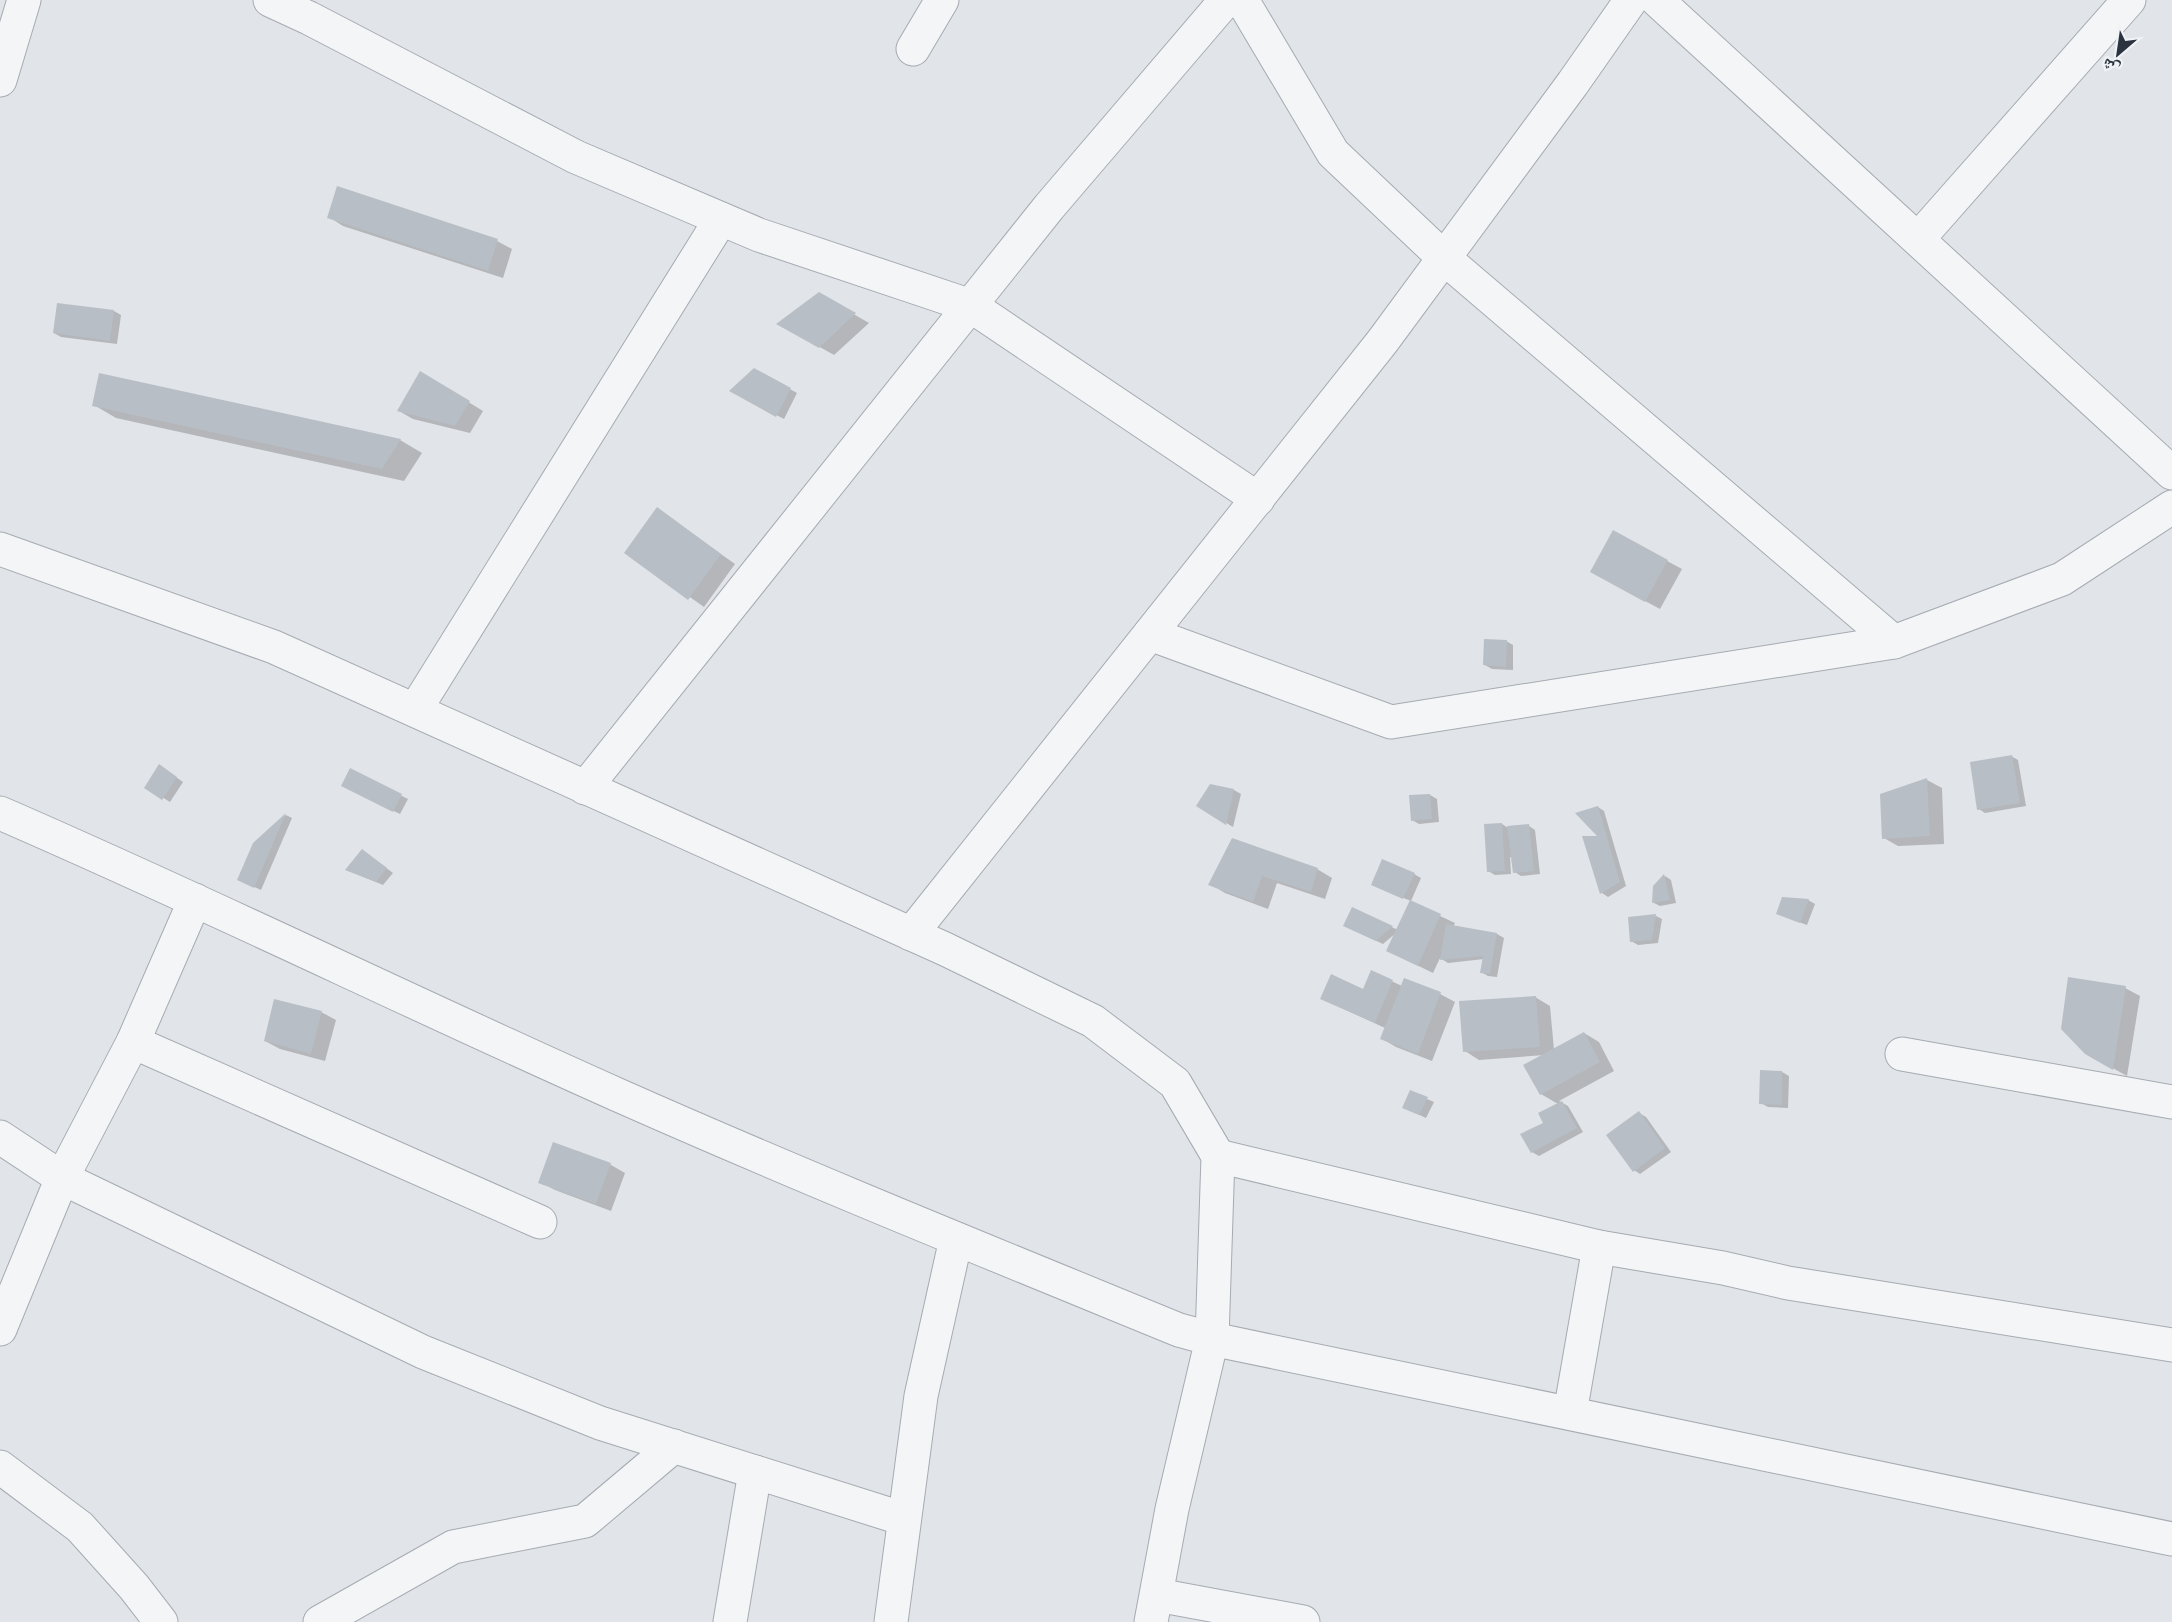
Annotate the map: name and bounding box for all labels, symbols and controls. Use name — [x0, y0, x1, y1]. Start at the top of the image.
north arrow — [2088, 24, 2148, 84]
text: ش — [2098, 54, 2123, 80]

